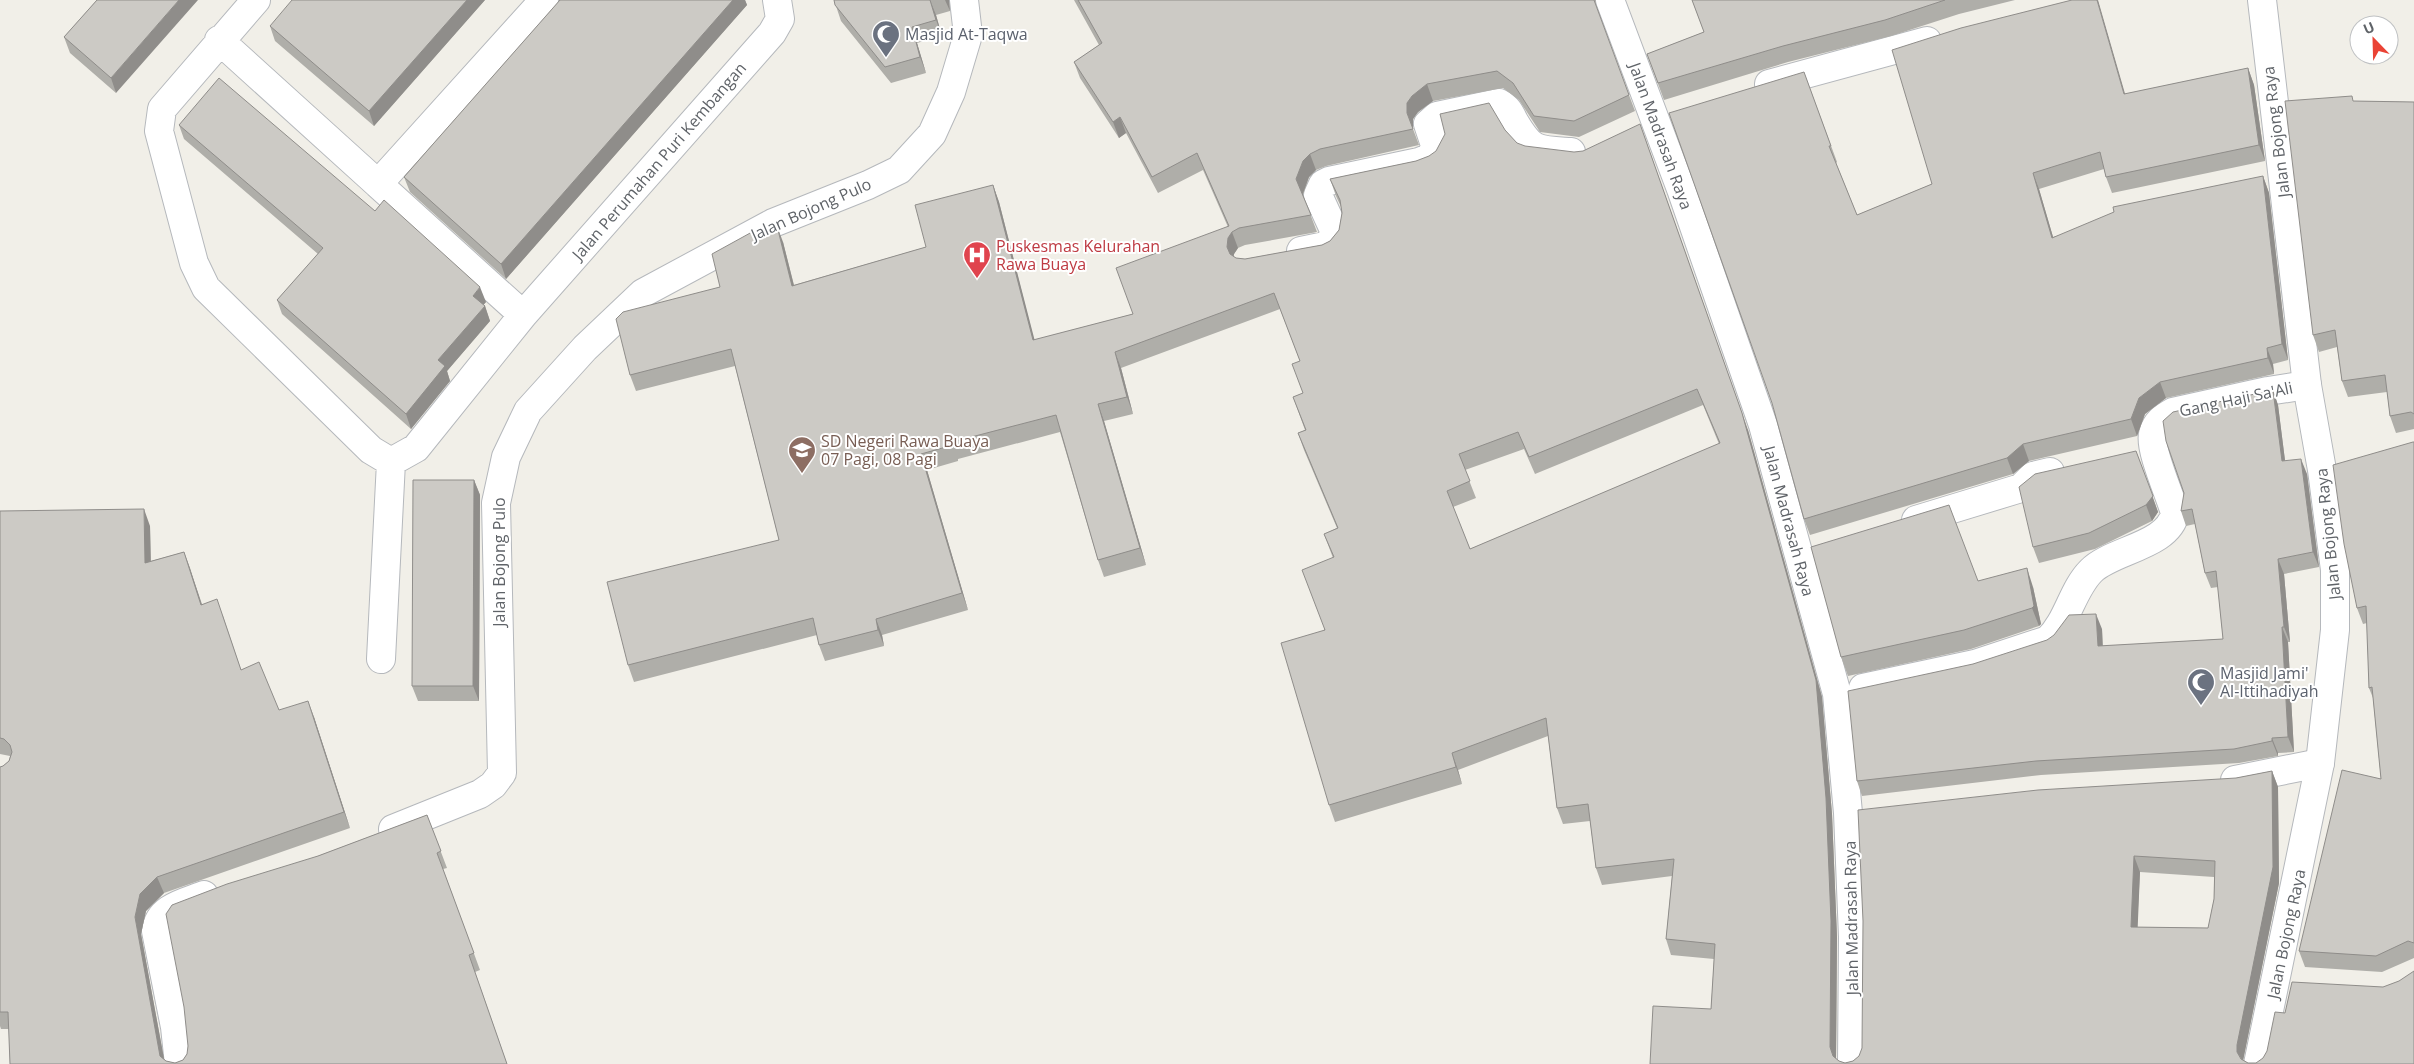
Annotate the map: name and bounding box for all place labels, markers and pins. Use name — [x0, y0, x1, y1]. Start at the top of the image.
mosque icon: Masjid At-Taqwa — [871, 19, 901, 58]
place label: Masjid At-Taqwa — [905, 23, 1028, 45]
place label: Puskesmas Kelurahan Rawa Buaya — [996, 235, 1160, 275]
hospital icon: Puskesmas Kelurahan Rawa Buaya — [962, 240, 992, 279]
place label: SD Negeri Rawa Buaya 07 Pagi, 08 Pagi — [821, 430, 989, 470]
school or university icon: SD Negeri Rawa Buaya 07 Pagi, 08 Pagi — [787, 435, 817, 474]
place label: Masjid Jami' Al-Ittihadiyah — [2220, 662, 2318, 702]
mosque icon: Masjid Jami' Al-Ittihadiyah — [2186, 667, 2216, 706]

